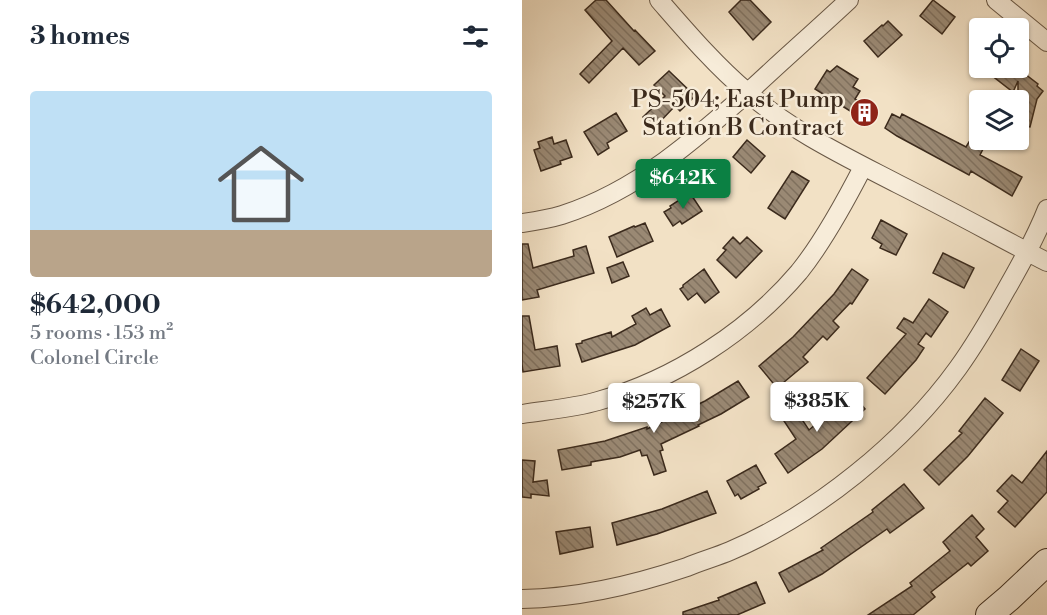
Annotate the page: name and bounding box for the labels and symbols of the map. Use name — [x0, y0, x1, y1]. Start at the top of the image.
place label: PS-504; East Pump Station B Contract — [631, 85, 845, 143]
building icon: PS-504; East Pump Station B Contract — [849, 97, 881, 129]
pin: $642K — [641, 159, 725, 210]
pin: $385K — [775, 382, 859, 433]
pin: $257K — [612, 383, 696, 434]

